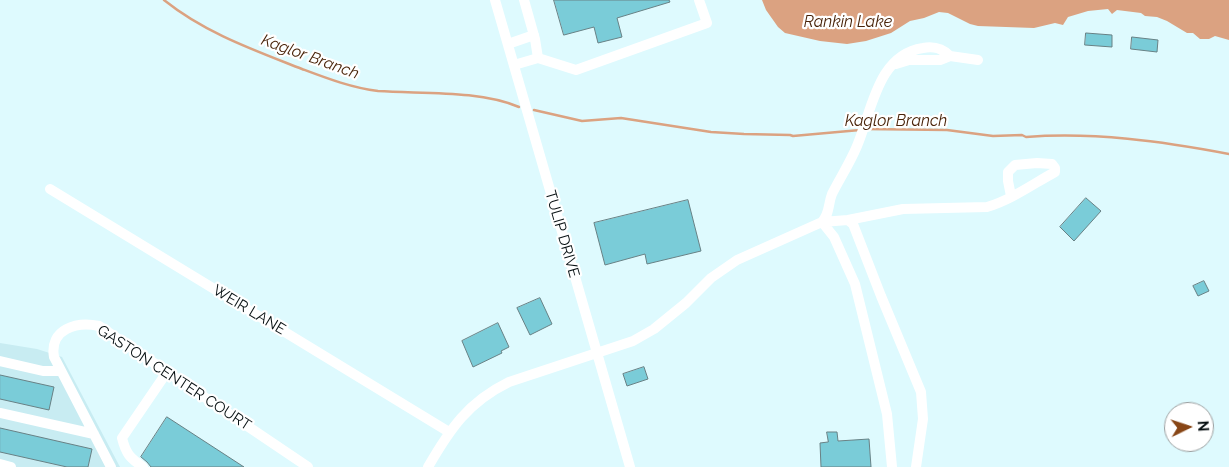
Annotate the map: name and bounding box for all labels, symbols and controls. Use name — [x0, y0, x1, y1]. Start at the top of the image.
water label: Rankin Lake — [804, 12, 892, 32]
water label: Kaglor Branch — [259, 30, 361, 84]
water label: Kaglor Branch — [845, 111, 947, 131]
street label: TULIP DRIVE — [541, 188, 583, 280]
street label: WEIR LANE — [209, 281, 289, 339]
street label: GASTON CENTER COURT — [94, 321, 254, 435]
north arrow — [1164, 402, 1214, 452]
text: N — [1195, 420, 1211, 432]

